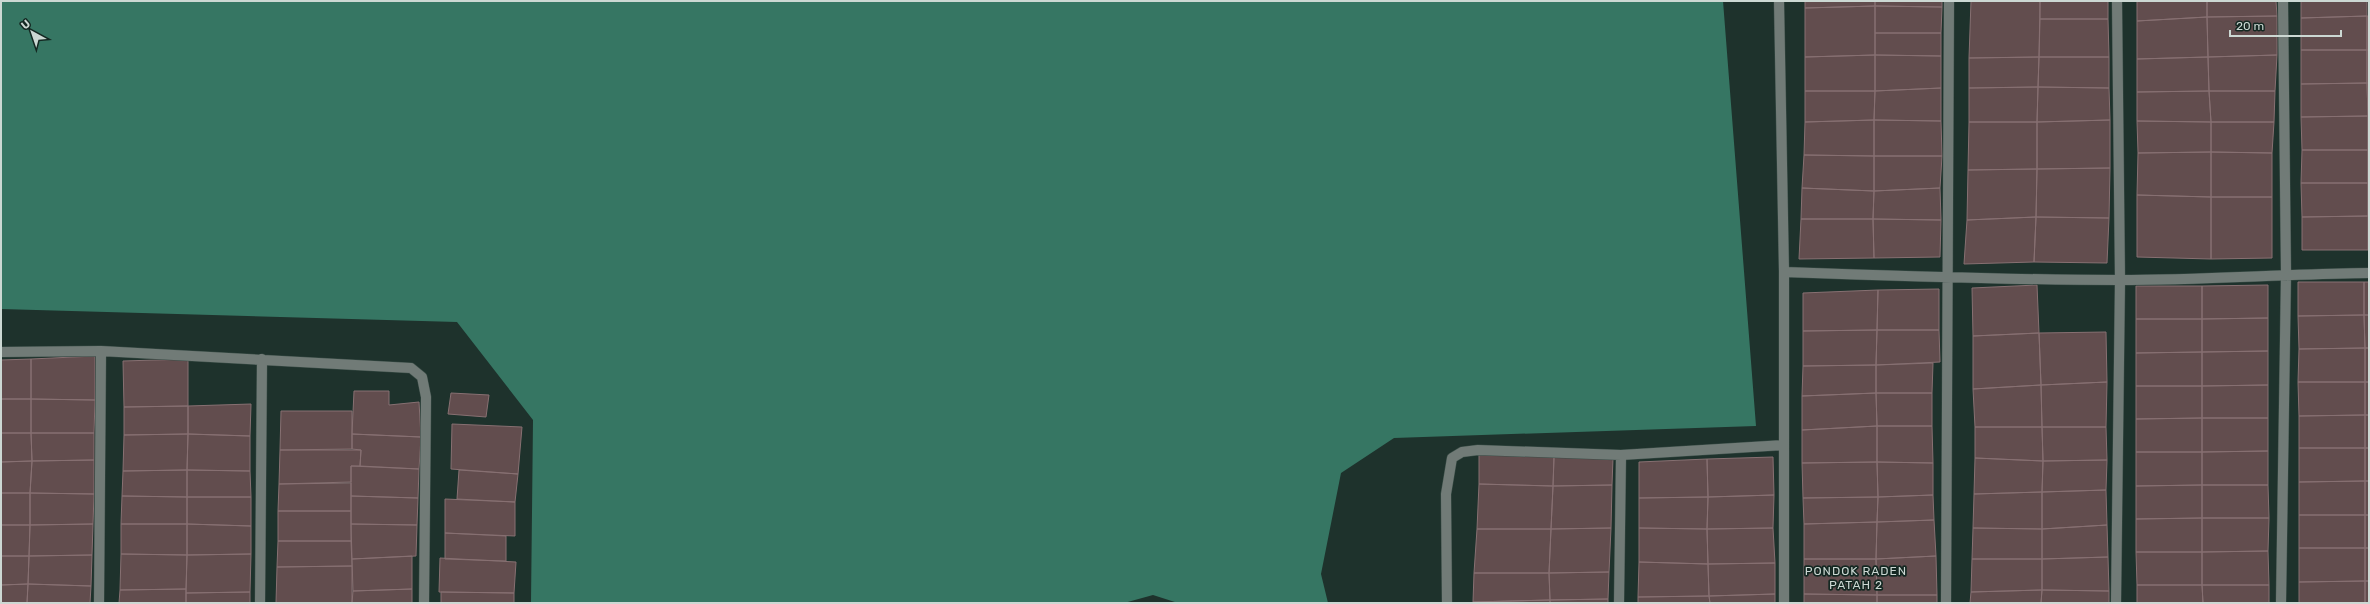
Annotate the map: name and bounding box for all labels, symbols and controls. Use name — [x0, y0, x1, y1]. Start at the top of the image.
north arrow — [12, 12, 52, 52]
scale bar — [2230, 12, 2341, 38]
text: U — [19, 17, 33, 32]
text: 20 m — [2236, 19, 2264, 33]
district label: PONDOK RADEN PATAH 2 — [1805, 564, 1907, 592]

